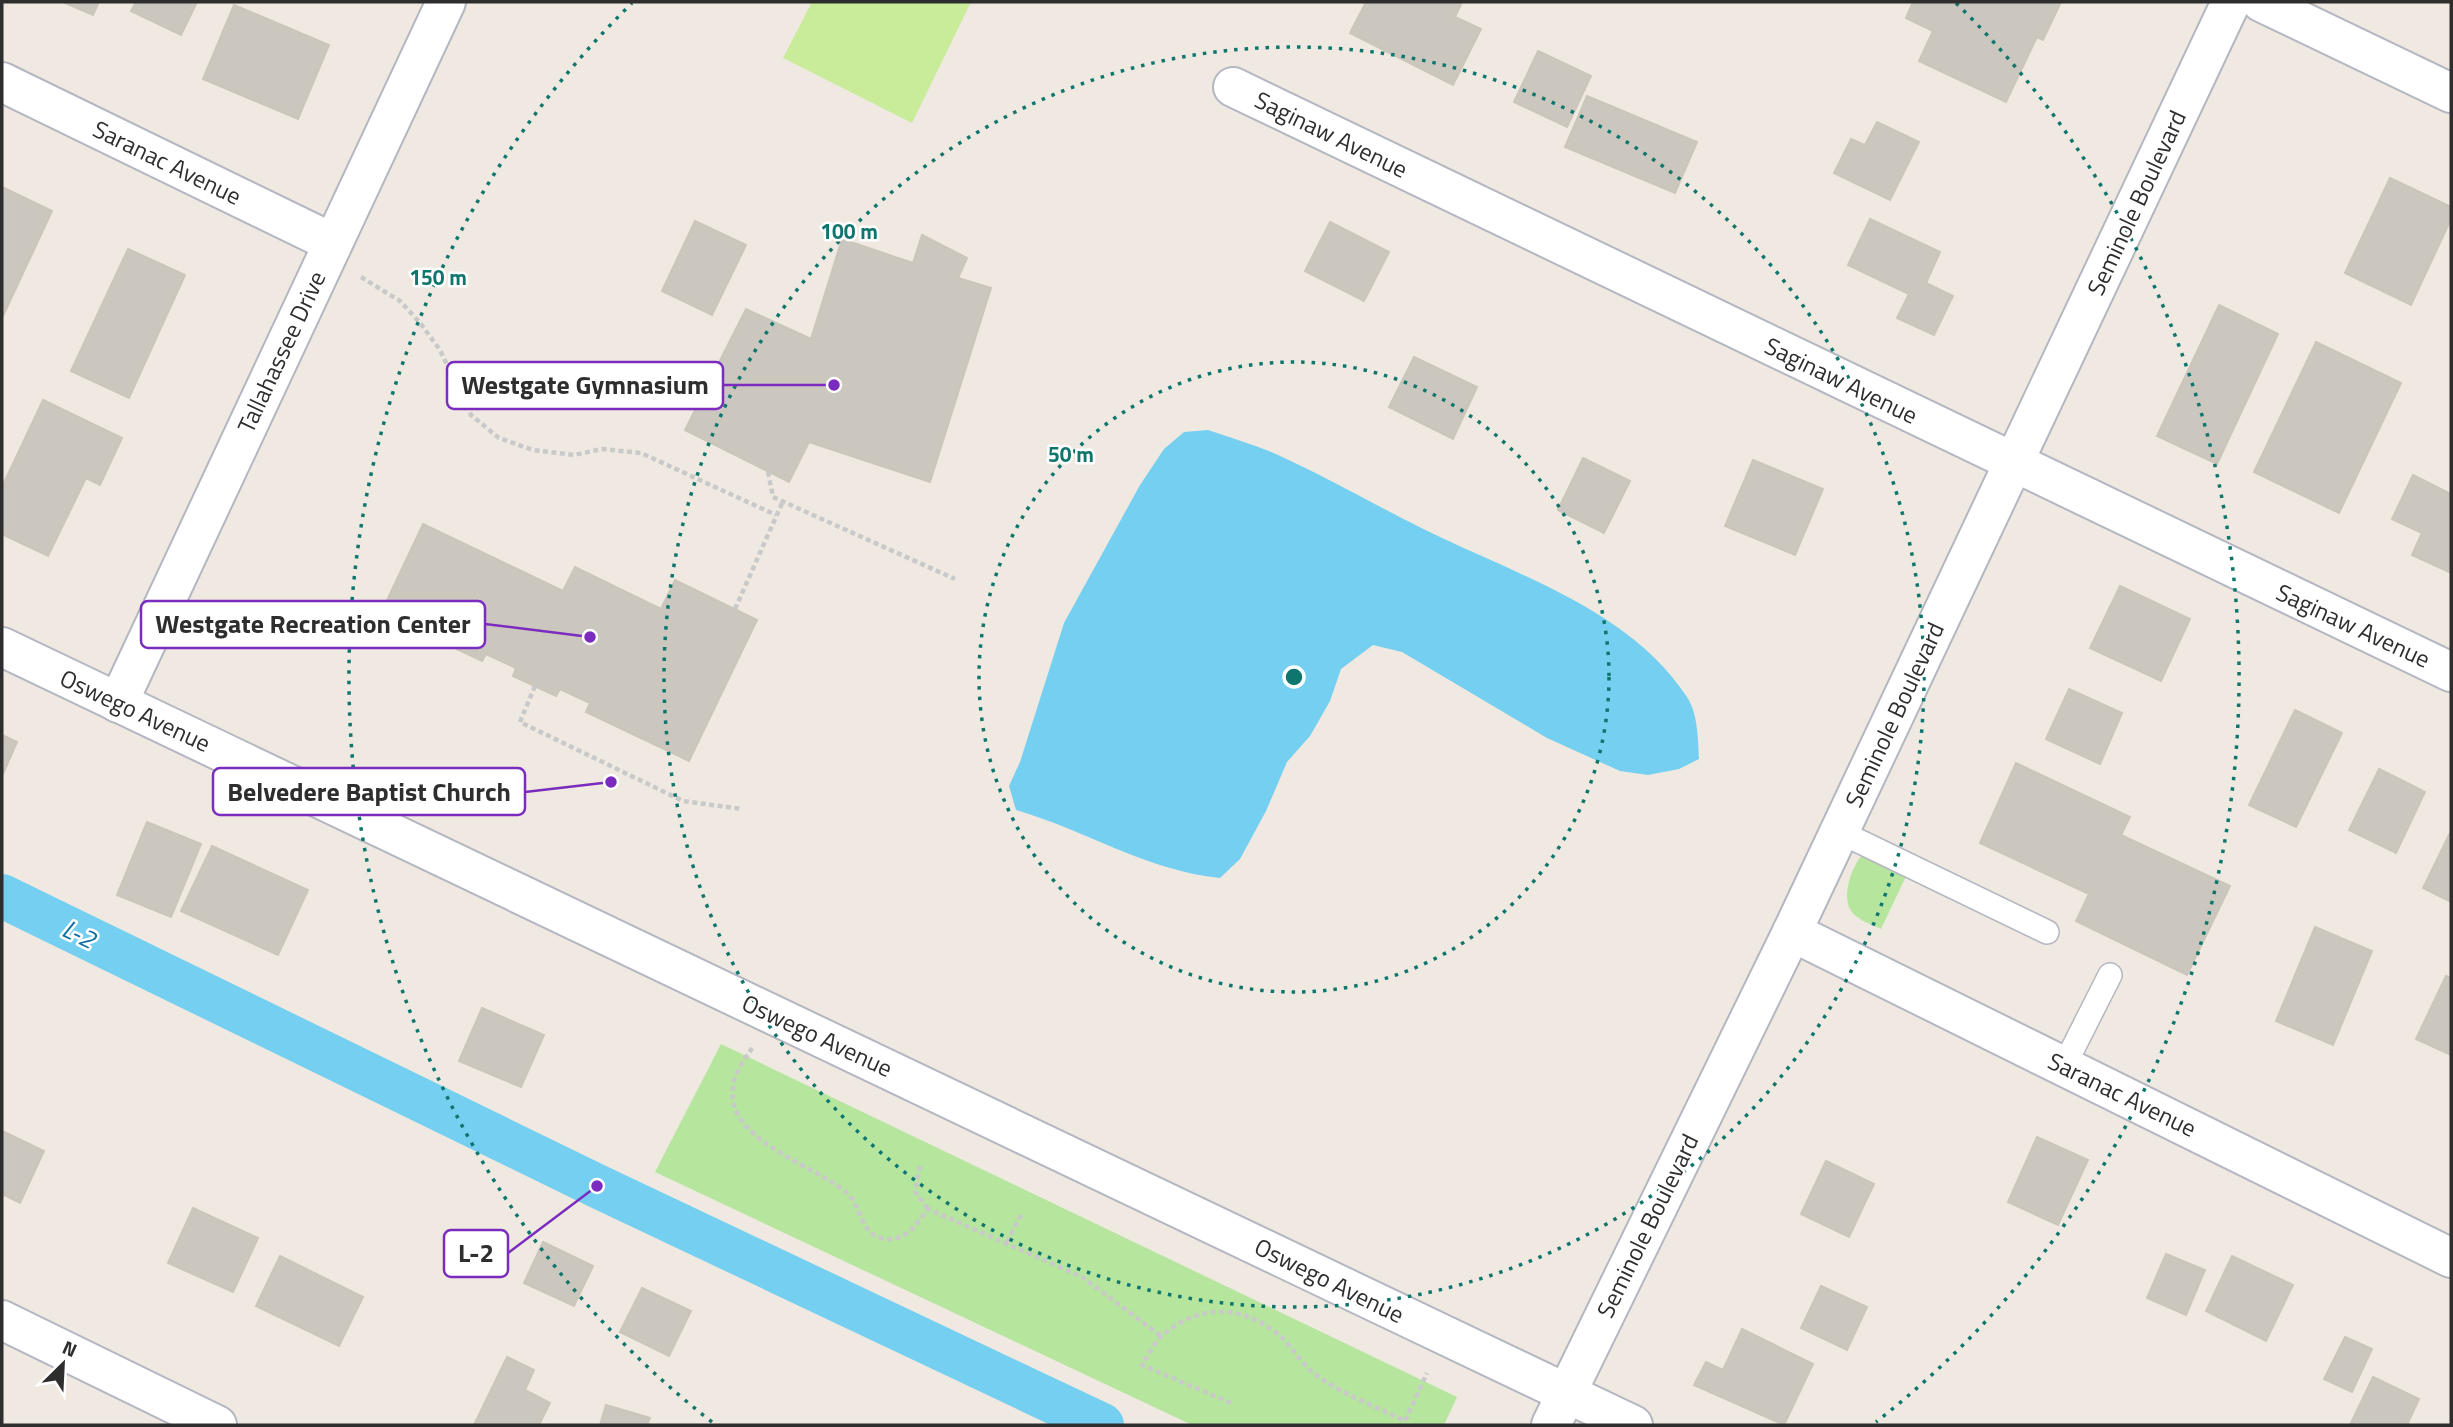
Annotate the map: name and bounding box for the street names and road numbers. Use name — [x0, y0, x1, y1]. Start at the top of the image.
street label: Saginaw Avenue — [1249, 81, 1414, 187]
street label: Seminole Boulevard — [2077, 104, 2195, 301]
street label: Saranac Avenue — [87, 111, 248, 214]
street label: Tallahassee Drive — [228, 265, 334, 438]
street label: Saginaw Avenue — [1759, 327, 1924, 433]
street label: Saginaw Avenue — [2271, 574, 2436, 677]
street label: Seminole Boulevard — [1835, 616, 1953, 813]
street label: Oswego Avenue — [54, 659, 217, 761]
street label: Oswego Avenue — [736, 984, 899, 1086]
street label: Saranac Avenue — [2042, 1043, 2203, 1146]
street label: Seminole Boulevard — [1587, 1127, 1707, 1324]
street label: Oswego Avenue — [1248, 1228, 1410, 1332]

